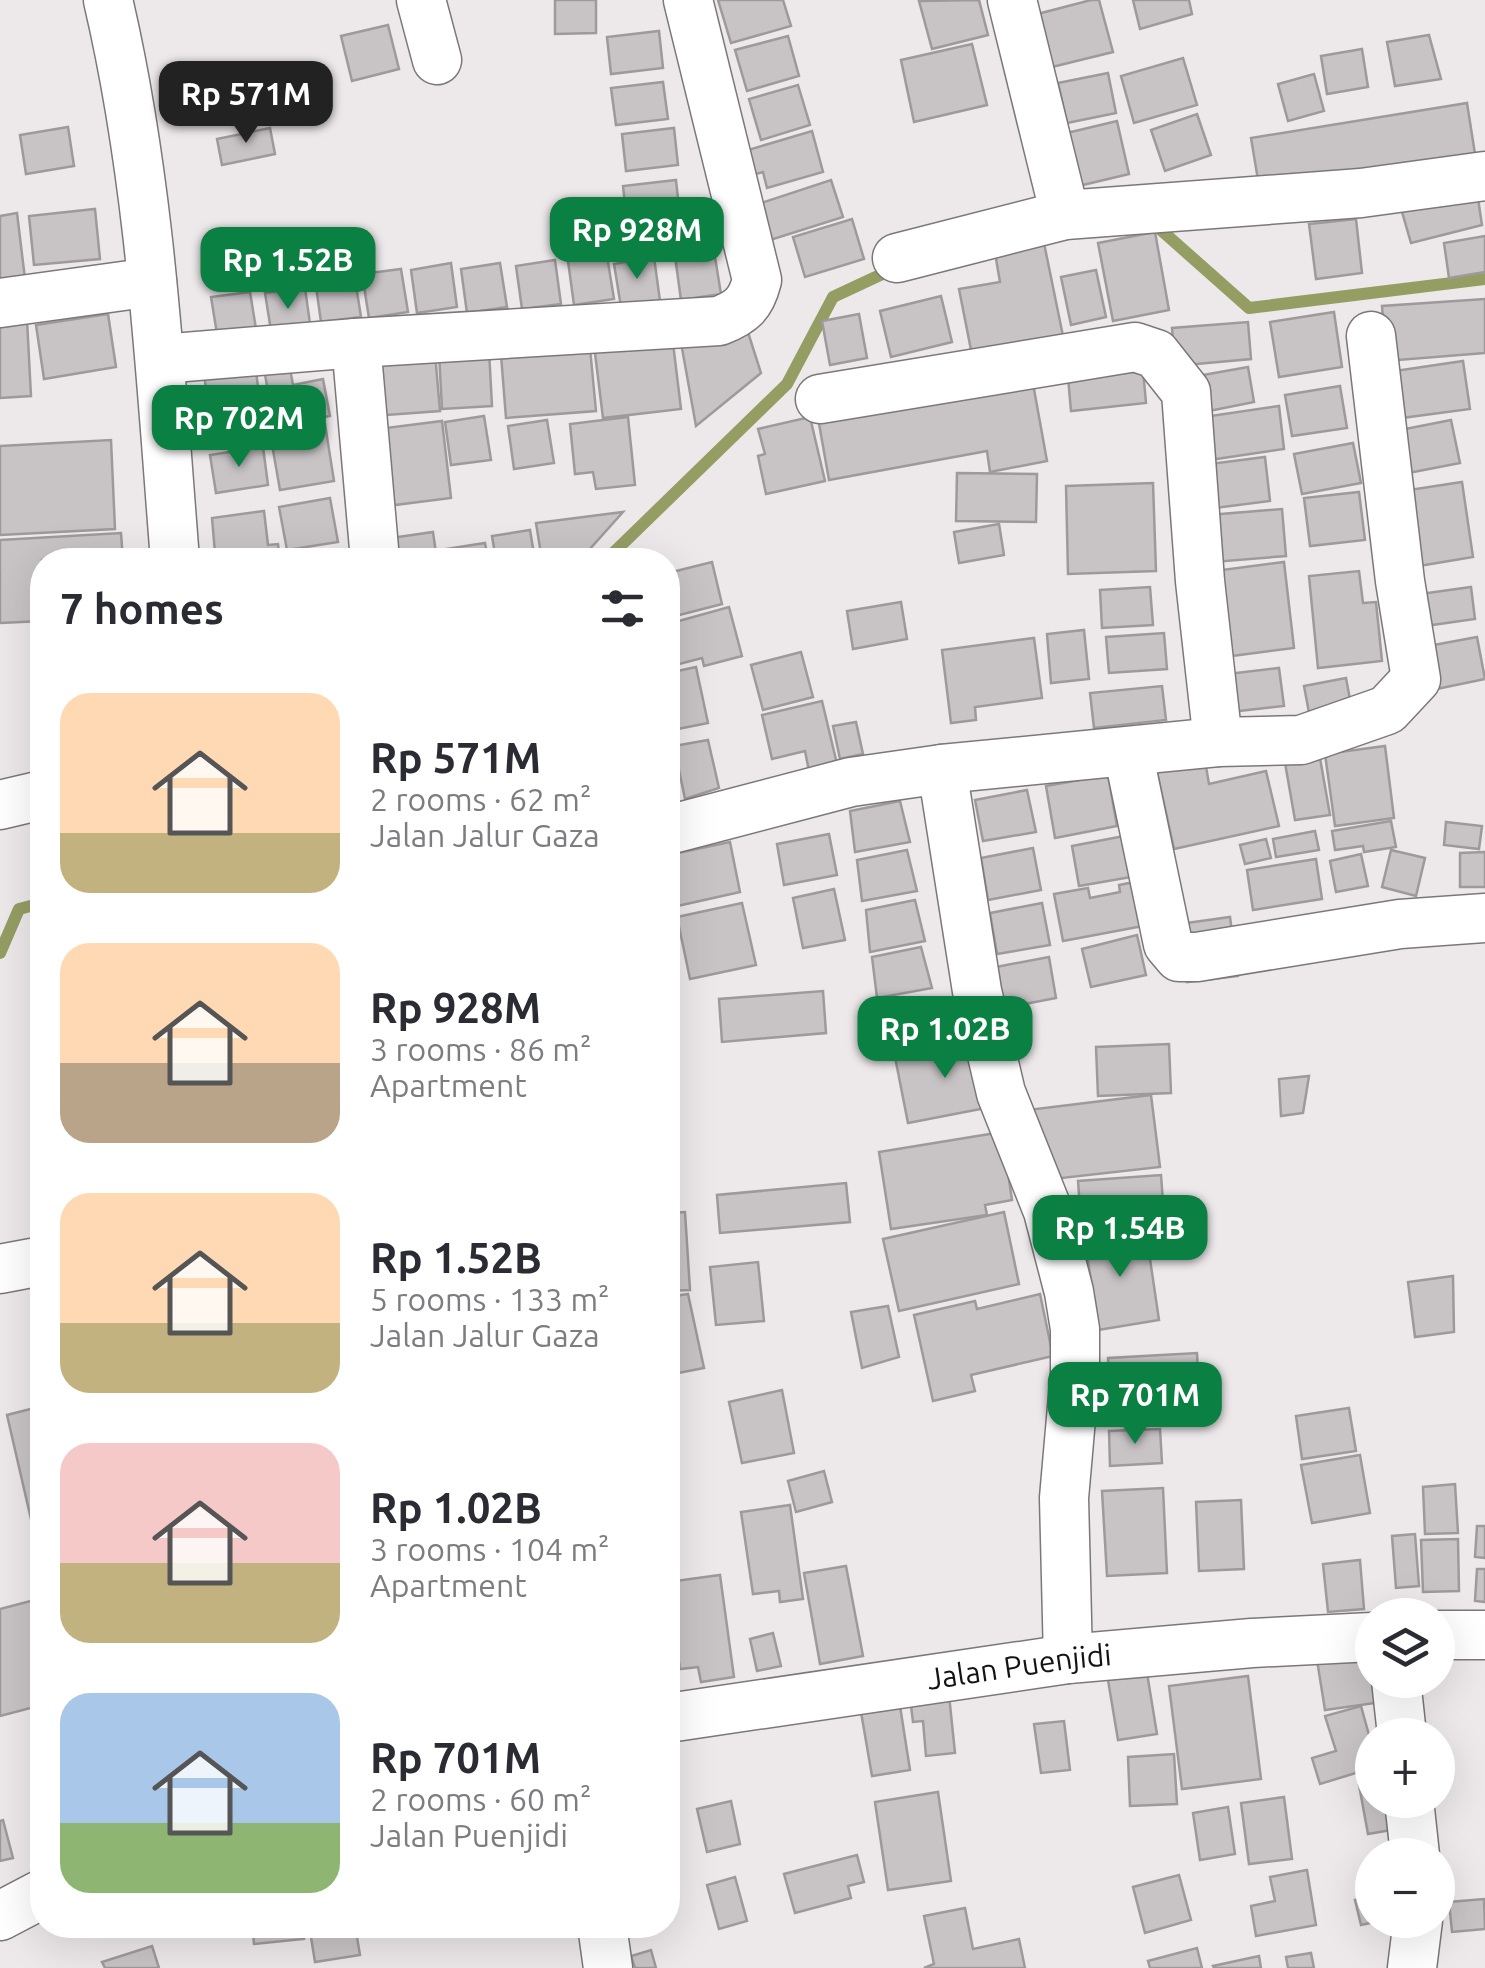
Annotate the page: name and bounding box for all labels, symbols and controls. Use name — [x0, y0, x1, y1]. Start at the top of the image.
pin: Rp 571M — [154, 61, 338, 146]
text: Rp 571M — [181, 75, 311, 111]
pin: Rp 928M — [545, 197, 729, 282]
text: Rp 928M — [572, 211, 702, 247]
pin: Rp 1.52B — [185, 227, 391, 312]
text: Rp 1.52B — [223, 241, 353, 277]
pin: Rp 702M — [147, 385, 331, 470]
text: Rp 702M — [174, 399, 304, 435]
icon: filters — [595, 581, 650, 636]
text: 7 homes — [60, 585, 224, 632]
icon: home — [140, 733, 260, 853]
text: Rp 571M — [370, 734, 541, 781]
text: 2 rooms · 62 m² — [370, 781, 591, 817]
text: Jalan Jalur Gaza — [370, 817, 600, 853]
icon: home — [140, 983, 260, 1103]
text: Rp 928M — [370, 984, 541, 1031]
pin: Rp 1.02B — [842, 996, 1048, 1081]
text: Rp 1.02B — [880, 1010, 1010, 1046]
text: 3 rooms · 86 m² — [370, 1031, 591, 1067]
text: Apartment — [370, 1067, 527, 1103]
pin: Rp 1.54B — [1017, 1195, 1223, 1280]
text: Rp 1.54B — [1055, 1209, 1185, 1245]
icon: home — [140, 1233, 260, 1353]
text: Rp 1.52B — [370, 1234, 542, 1281]
text: 5 rooms · 133 m² — [370, 1281, 610, 1317]
text: Jalan Jalur Gaza — [370, 1317, 600, 1353]
pin: Rp 701M — [1043, 1362, 1227, 1447]
text: Rp 701M — [1070, 1376, 1200, 1412]
icon: home — [140, 1483, 260, 1603]
text: Rp 1.02B — [370, 1484, 542, 1531]
text: 3 rooms · 104 m² — [370, 1531, 610, 1567]
text: Apartment — [370, 1567, 527, 1603]
map controls — [1355, 1598, 1455, 1938]
button: layers — [1355, 1598, 1455, 1698]
street label: Jalan Puenjidi — [925, 1637, 1113, 1696]
button: + — [1355, 1718, 1455, 1818]
icon: home — [140, 1733, 260, 1853]
text: Rp 701M — [370, 1734, 541, 1781]
text: 2 rooms · 60 m² — [370, 1781, 591, 1817]
text: Jalan Puenjidi — [370, 1817, 568, 1853]
button: − — [1355, 1838, 1455, 1938]

